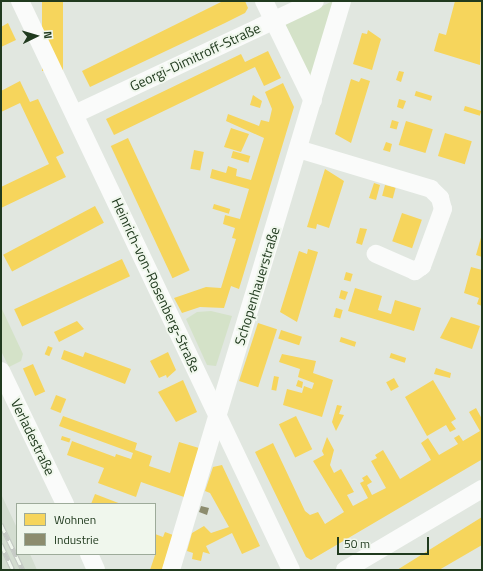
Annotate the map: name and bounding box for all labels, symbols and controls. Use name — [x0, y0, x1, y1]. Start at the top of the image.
north arrow — [16, 16, 56, 56]
street label: Georgi-Dimitroff-Straße — [127, 19, 263, 95]
text: N — [40, 30, 56, 39]
street label: Heinrich-von-Rosenberg-Straße — [108, 195, 204, 375]
street label: Schopenhauerstraße — [231, 225, 283, 347]
street label: Verladestraße — [7, 396, 59, 478]
legend — [16, 503, 156, 555]
text: Wohnen — [54, 510, 96, 529]
scale bar — [339, 529, 431, 555]
text: Industrie — [54, 530, 99, 549]
text: 50 m — [344, 534, 370, 553]

